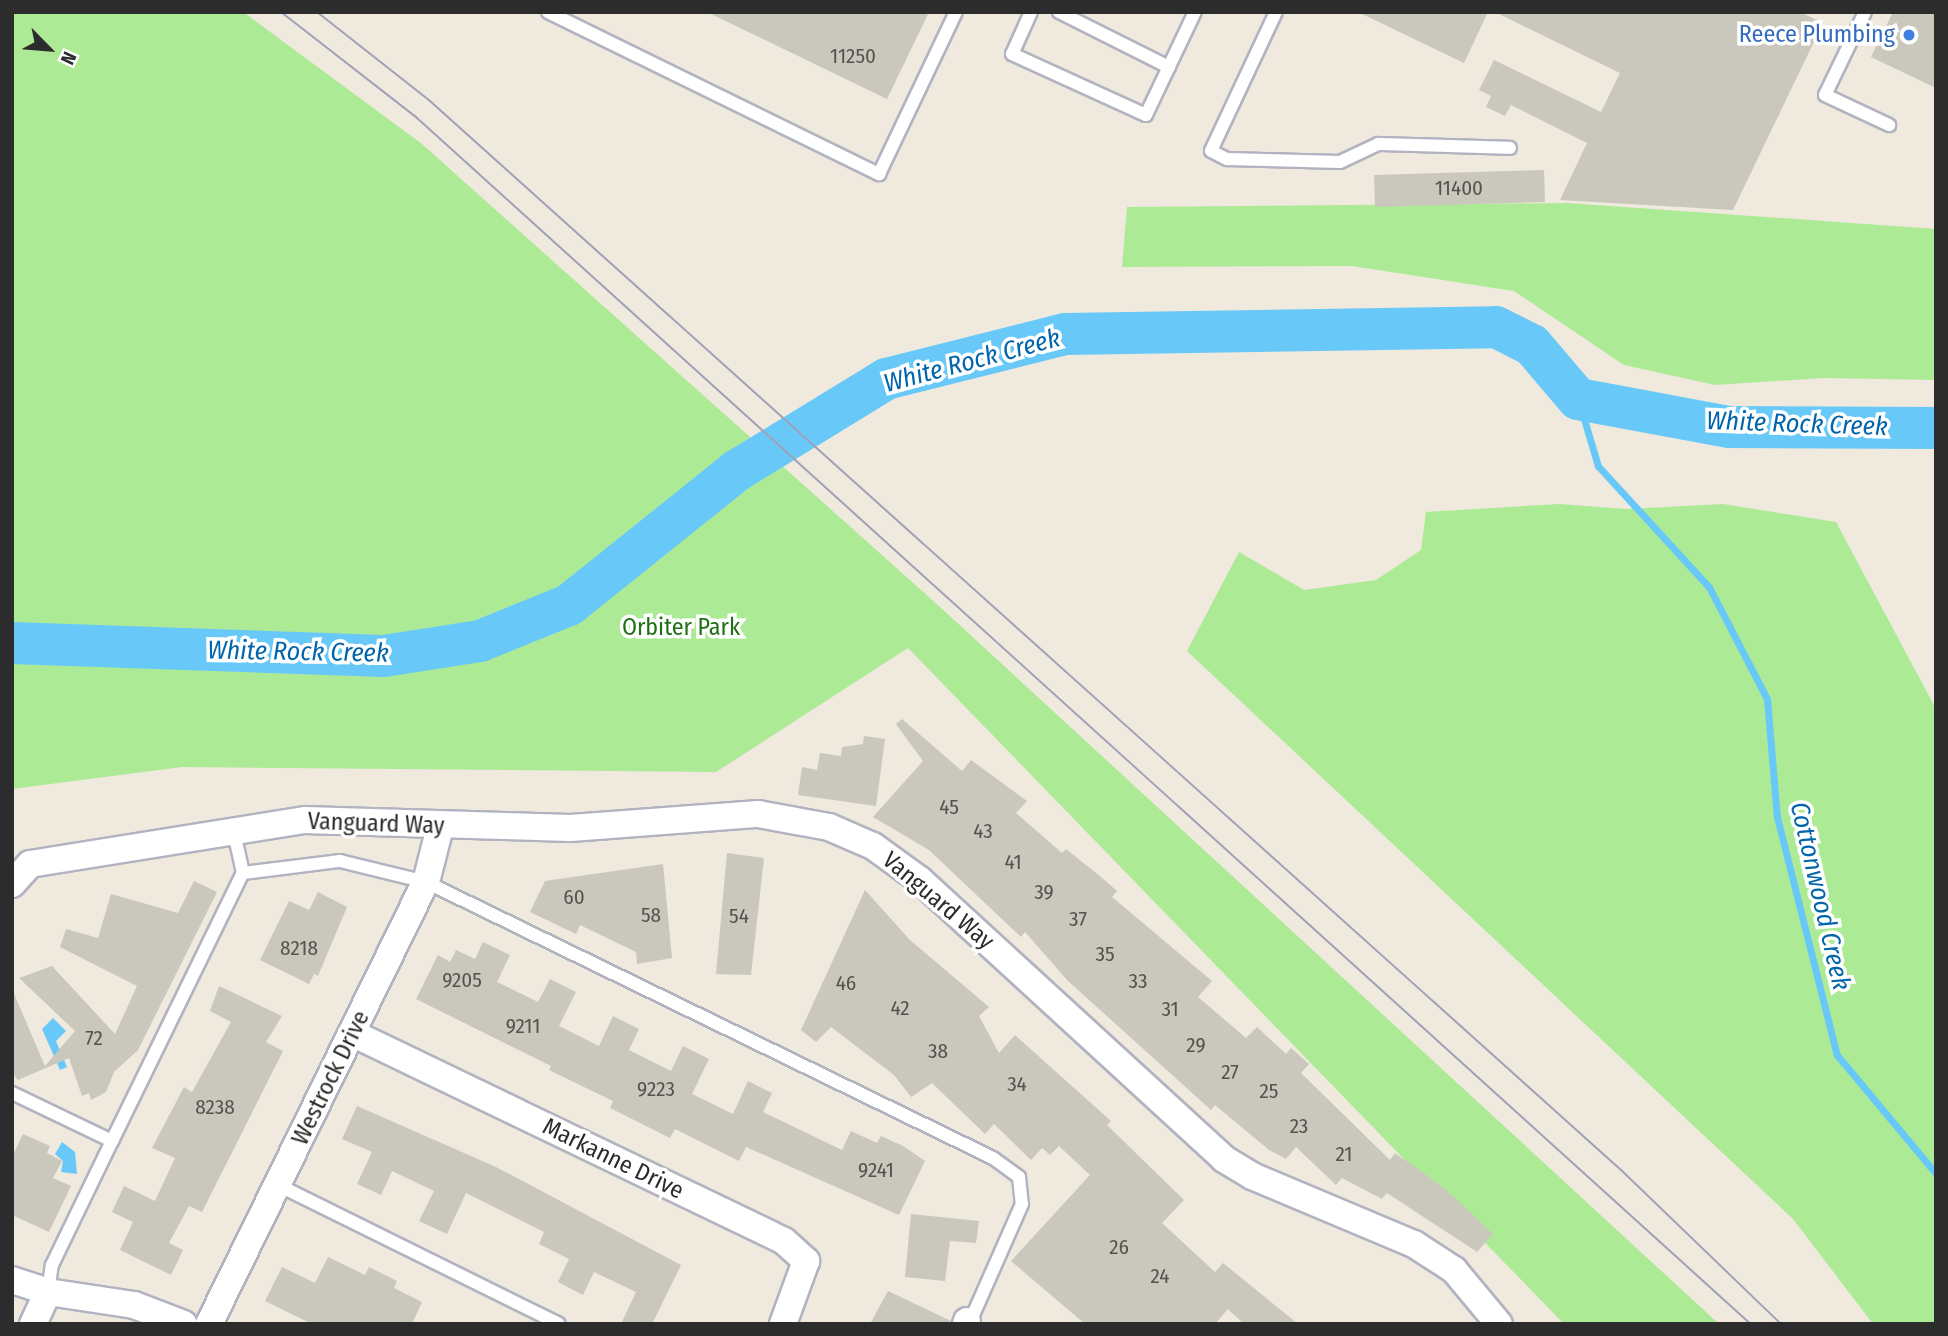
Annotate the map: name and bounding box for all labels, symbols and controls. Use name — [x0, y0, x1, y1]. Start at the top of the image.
north arrow — [14, 14, 84, 84]
place label: Reece Plumbing — [1739, 21, 1895, 49]
marker: Reece Plumbing — [1901, 27, 1917, 43]
house number: 11250 — [830, 43, 876, 69]
text: N — [56, 48, 81, 68]
house number: 11400 — [1435, 175, 1483, 201]
water label: White Rock Creek — [880, 322, 1064, 400]
water label: White Rock Creek — [1706, 405, 1888, 443]
park label: Orbiter Park — [622, 614, 740, 642]
water label: White Rock Creek — [207, 635, 389, 669]
house number: 45 — [939, 794, 959, 820]
water label: Cottonwood Creek — [1783, 799, 1857, 993]
street label: Vanguard Way — [307, 807, 445, 841]
house number: 43 — [973, 818, 993, 844]
street label: Vanguard Way — [876, 846, 1000, 956]
house number: 41 — [1004, 849, 1022, 875]
house number: 39 — [1034, 879, 1054, 905]
house number: 60 — [563, 884, 585, 910]
house number: 58 — [641, 902, 661, 928]
house number: 54 — [729, 903, 749, 929]
house number: 37 — [1069, 906, 1087, 932]
house number: 8218 — [280, 935, 318, 961]
house number: 35 — [1095, 941, 1115, 967]
house number: 9205 — [442, 967, 482, 993]
house number: 33 — [1129, 968, 1147, 994]
house number: 46 — [836, 970, 856, 996]
house number: 42 — [890, 995, 910, 1021]
house number: 31 — [1161, 996, 1179, 1022]
street label: Westrock Drive — [286, 1006, 376, 1150]
house number: 9211 — [506, 1013, 540, 1039]
house number: 72 — [85, 1025, 103, 1051]
house number: 29 — [1186, 1032, 1206, 1058]
house number: 38 — [928, 1038, 948, 1064]
house number: 27 — [1221, 1059, 1239, 1085]
house number: 34 — [1007, 1071, 1027, 1097]
house number: 9223 — [637, 1076, 675, 1102]
house number: 25 — [1260, 1078, 1278, 1104]
house number: 8238 — [195, 1094, 235, 1120]
street label: Markanne Drive — [538, 1112, 688, 1206]
house number: 23 — [1290, 1113, 1308, 1139]
house number: 21 — [1336, 1141, 1352, 1167]
house number: 9241 — [858, 1157, 894, 1183]
house number: 26 — [1109, 1234, 1129, 1260]
house number: 24 — [1150, 1263, 1170, 1289]

